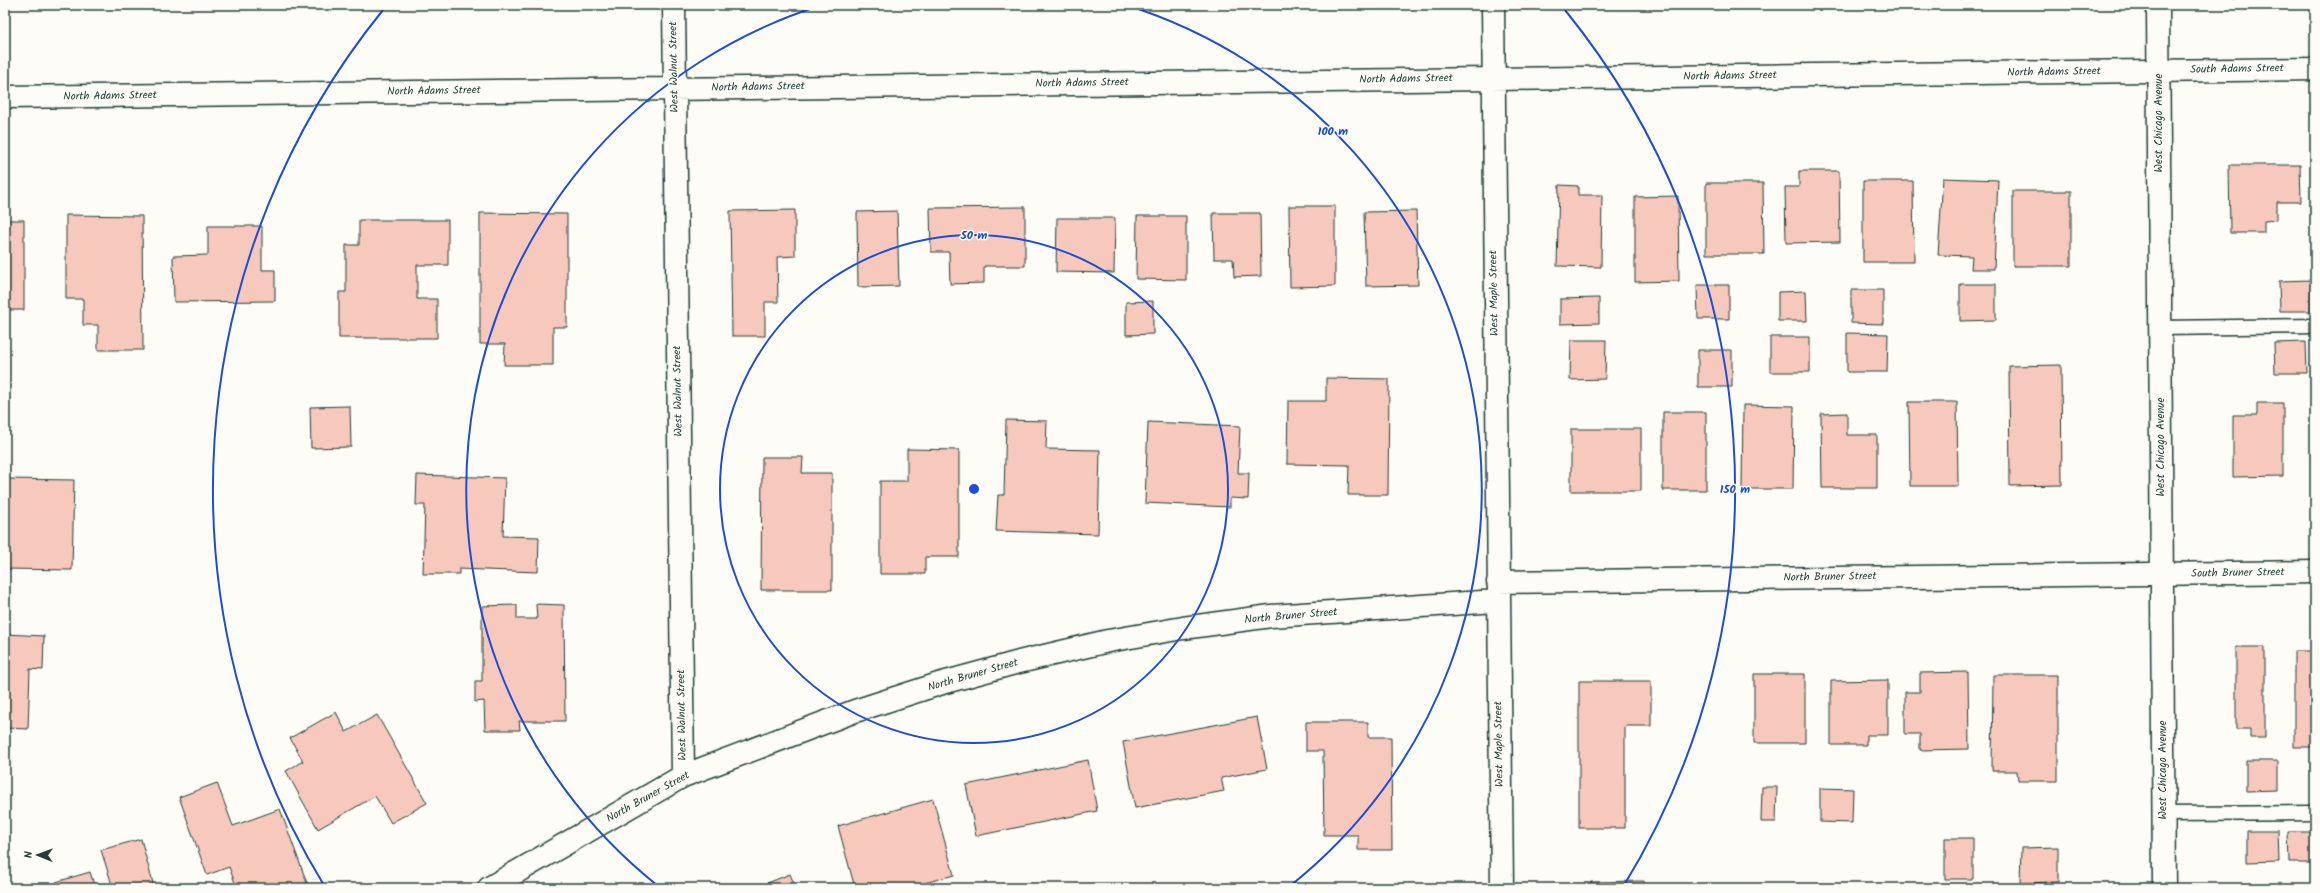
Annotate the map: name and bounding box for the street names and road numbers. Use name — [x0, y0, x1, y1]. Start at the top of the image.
street label: West Walnut Street — [664, 21, 684, 113]
street label: South Adams Street — [2190, 59, 2285, 79]
street label: North Adams Street — [2007, 62, 2102, 82]
street label: North Adams Street — [1683, 66, 1778, 86]
street label: North Adams Street — [1359, 69, 1454, 89]
street label: North Adams Street — [1035, 73, 1130, 93]
street label: West Chicago Avenue — [2150, 73, 2168, 173]
street label: North Adams Street — [711, 77, 806, 97]
street label: North Adams Street — [387, 81, 482, 101]
street label: North Adams Street — [63, 86, 158, 106]
street label: West Maple Street — [1484, 249, 1504, 336]
street label: West Walnut Street — [668, 345, 688, 437]
street label: West Chicago Avenue — [2152, 397, 2170, 497]
street label: South Bruner Street — [2191, 563, 2286, 583]
street label: North Bruner Street — [1783, 567, 1878, 587]
street label: North Bruner Street — [1244, 603, 1339, 629]
street label: North Bruner Street — [926, 653, 1021, 697]
street label: West Walnut Street — [672, 669, 692, 761]
street label: West Maple Street — [1489, 700, 1509, 787]
street label: West Chicago Avenue — [2154, 720, 2172, 820]
street label: North Bruner Street — [603, 766, 694, 827]

